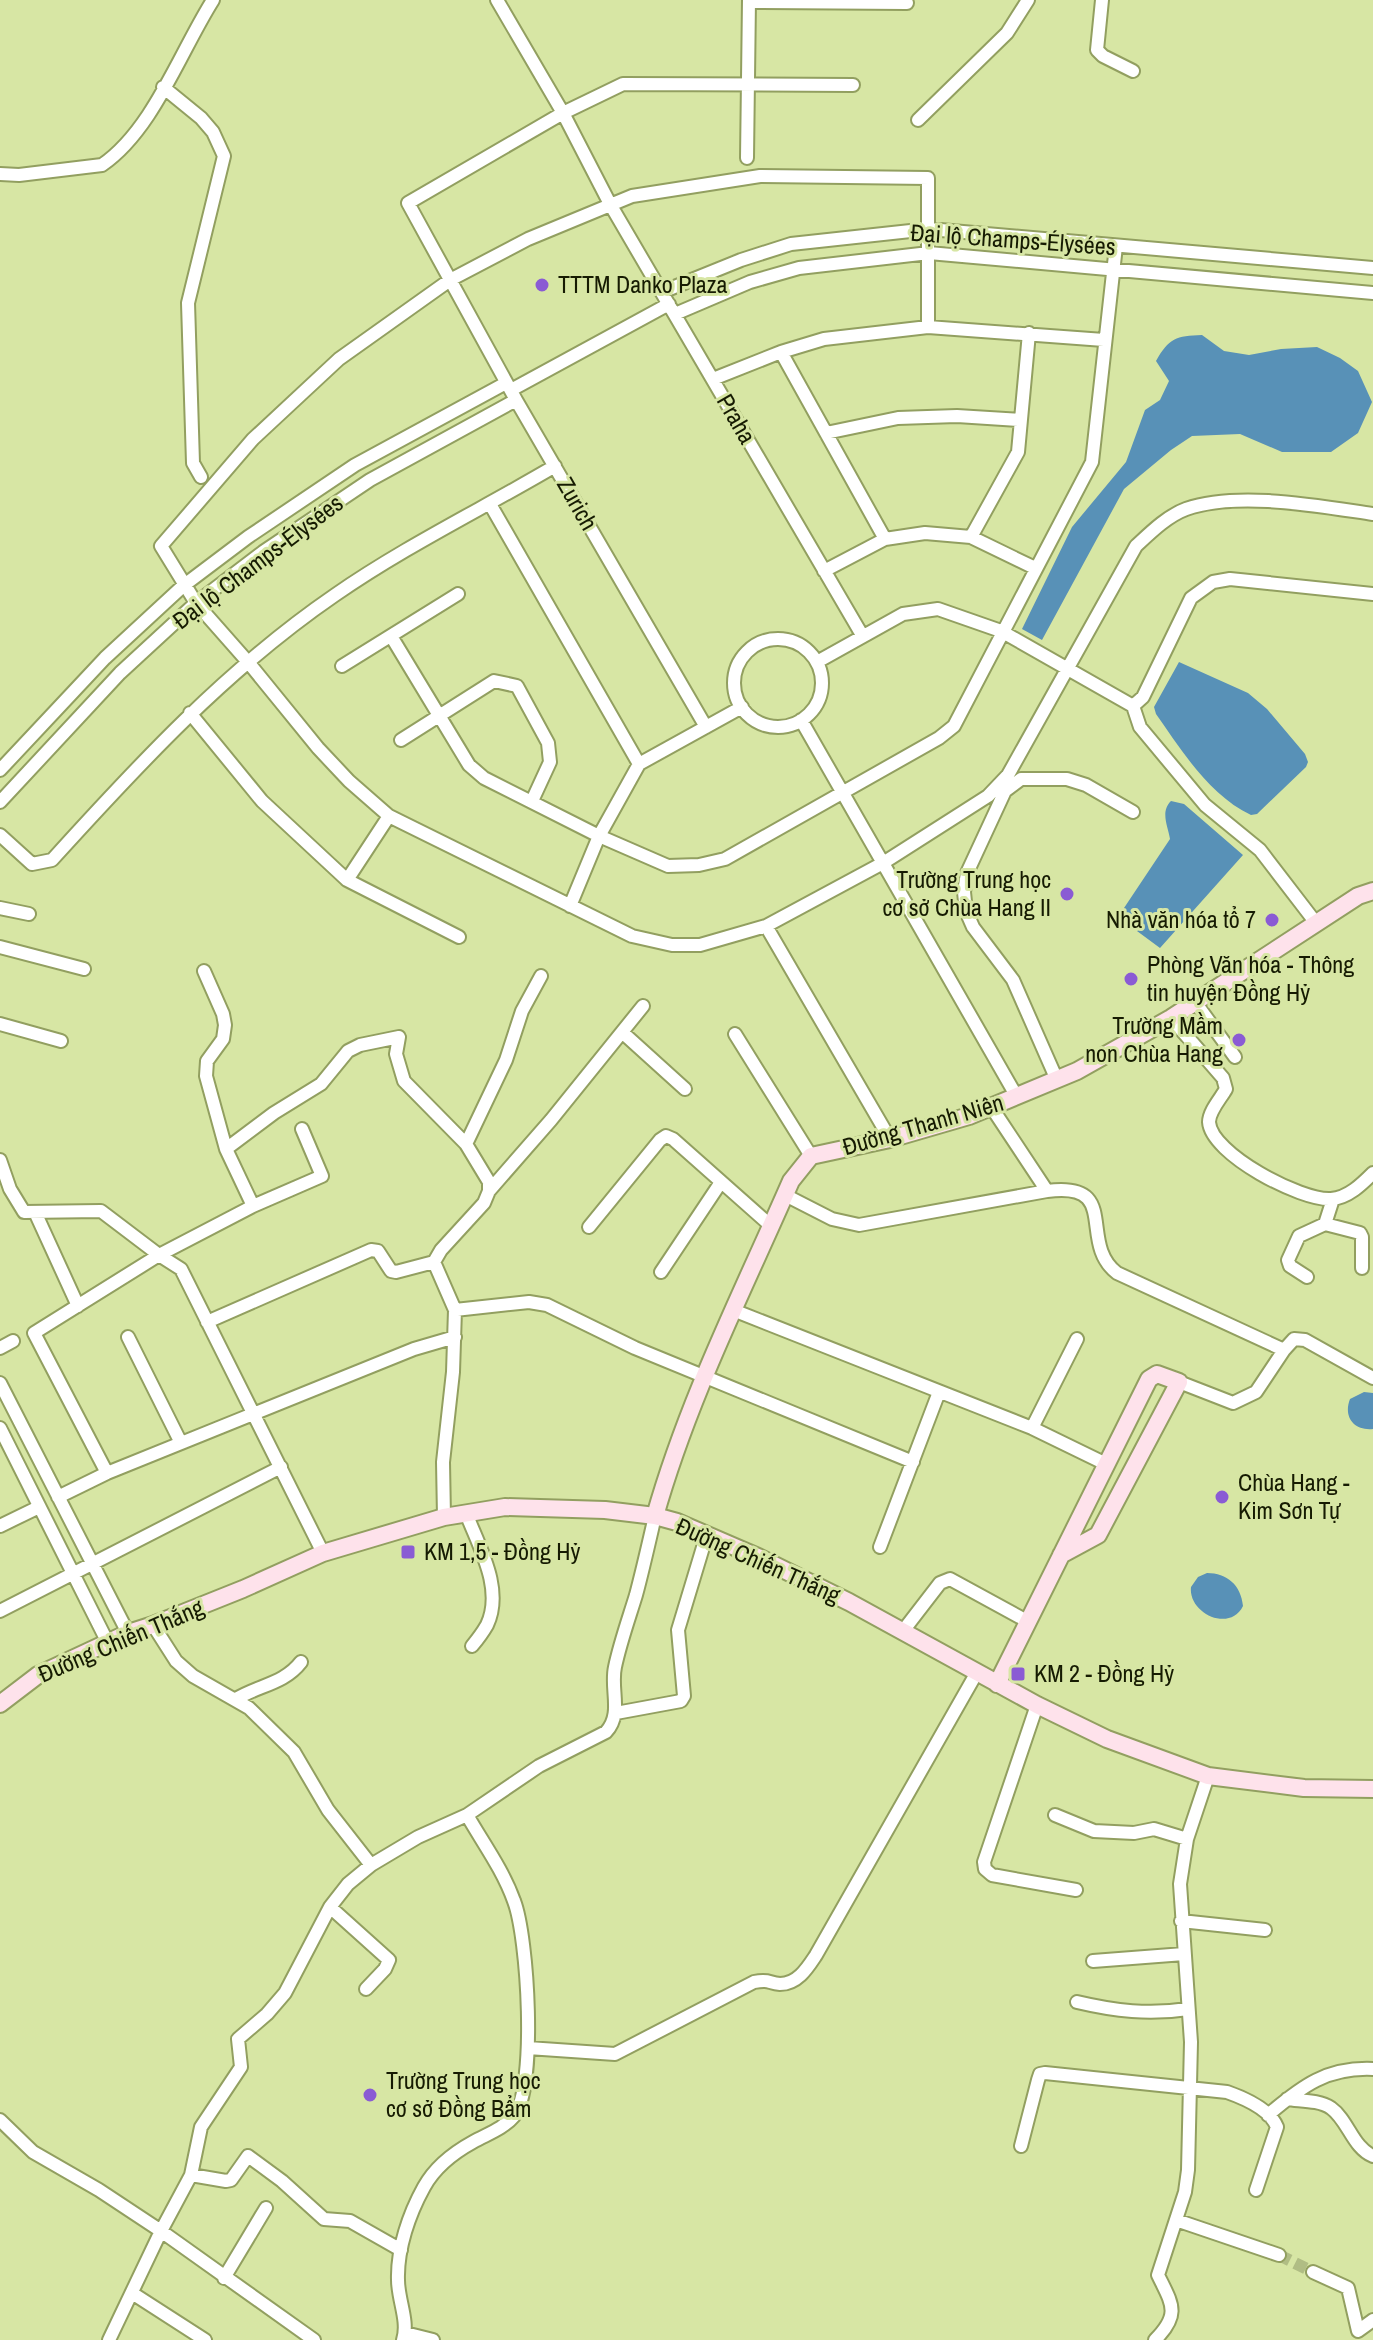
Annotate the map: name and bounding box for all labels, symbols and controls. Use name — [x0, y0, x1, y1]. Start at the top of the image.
street label: Đại lộ Champs-Élysées — [909, 216, 1117, 262]
place label: TTTM Danko Plaza — [558, 268, 728, 300]
marker: TTTM Danko Plaza — [533, 276, 551, 294]
street label: Praha — [710, 388, 764, 449]
street label: Zurich — [550, 471, 606, 536]
street label: Đại lộ Champs-Élysées — [166, 487, 349, 636]
place label: Trường Trung học cơ sở Chùa Hang II — [883, 863, 1051, 923]
marker: Trường Trung học cơ sở Chùa Hang II — [1058, 885, 1076, 903]
place label: Nhà văn hóa tổ 7 — [1106, 903, 1256, 935]
marker: Nhà văn hóa tổ 7 — [1263, 911, 1281, 929]
place label: Phòng Văn hóa - Thông tin huyện Đồng Hỷ — [1147, 948, 1354, 1008]
marker: Phòng Văn hóa - Thông tin huyện Đồng Hỷ — [1122, 970, 1140, 988]
place label: Trường Mầm non Chùa Hang — [1085, 1009, 1223, 1069]
marker: Trường Mầm non Chùa Hang — [1230, 1031, 1248, 1049]
street label: Đường Thanh Niên — [839, 1086, 1007, 1162]
place label: Chùa Hang - Kim Sơn Tự — [1238, 1466, 1350, 1526]
marker: Chùa Hang - Kim Sơn Tự — [1213, 1488, 1231, 1506]
street label: Đường Chiến Thắng — [671, 1509, 846, 1611]
place label: KM 1,5 - Đồng Hỷ — [424, 1535, 581, 1567]
marker: KM 1,5 - Đồng Hỷ — [399, 1543, 417, 1561]
street label: Đường Chiến Thắng — [33, 1591, 208, 1689]
place label: KM 2 - Đồng Hỷ — [1034, 1657, 1174, 1689]
marker: KM 2 - Đồng Hỷ — [1009, 1665, 1027, 1683]
place label: Trường Trung học cơ sở Đồng Bẩm — [386, 2064, 541, 2124]
marker: Trường Trung học cơ sở Đồng Bẩm — [361, 2086, 379, 2104]

